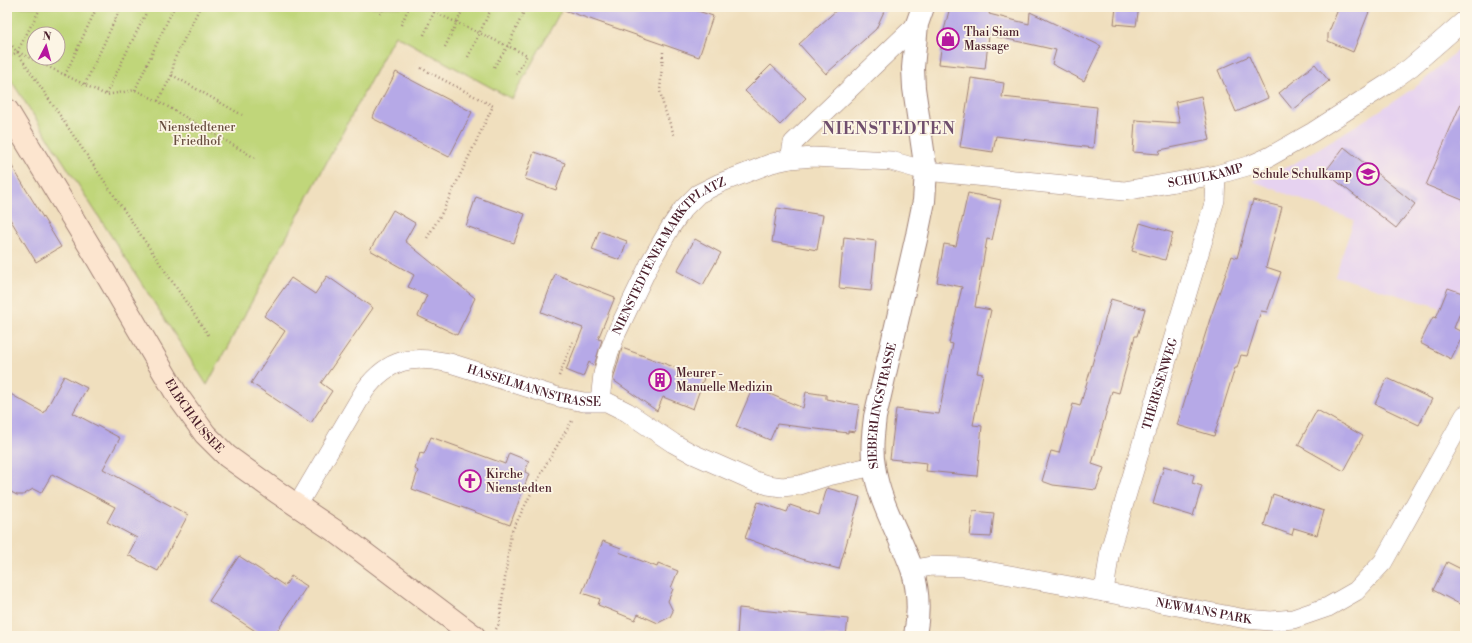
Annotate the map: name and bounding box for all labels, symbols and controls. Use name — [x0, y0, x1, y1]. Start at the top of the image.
place label: Thai Siam Massage — [964, 25, 1020, 54]
north arrow — [26, 26, 66, 66]
shop icon: Thai Siam Massage — [935, 26, 961, 52]
text: N — [42, 30, 52, 44]
district label: NIENSTEDTEN — [822, 119, 956, 139]
park label: Nienstedtener Friedhof — [158, 120, 236, 149]
street label: SCHULKAMP — [1167, 161, 1245, 191]
school or university icon: Schule Schulkamp — [1355, 161, 1381, 187]
place label: Schule Schulkamp — [1253, 167, 1352, 182]
street label: NIENSTEDTENER MARKTPLATZ — [610, 174, 728, 337]
street label: THERESENWEG — [1139, 336, 1181, 432]
street label: SIEBERLINGSTRASSE — [865, 341, 900, 470]
street label: HASSELMANNSTRASSE — [465, 362, 601, 410]
place label: Meurer - Manuelle Medizin — [676, 366, 773, 395]
building icon: Meurer - Manuelle Medizin — [647, 367, 673, 393]
street label: ELBCHAUSSEE — [161, 376, 227, 457]
place label: Kirche Nienstedten — [486, 467, 552, 496]
church icon: Kirche Nienstedten — [457, 468, 483, 494]
street label: NEWMANS PARK — [1154, 595, 1253, 628]

